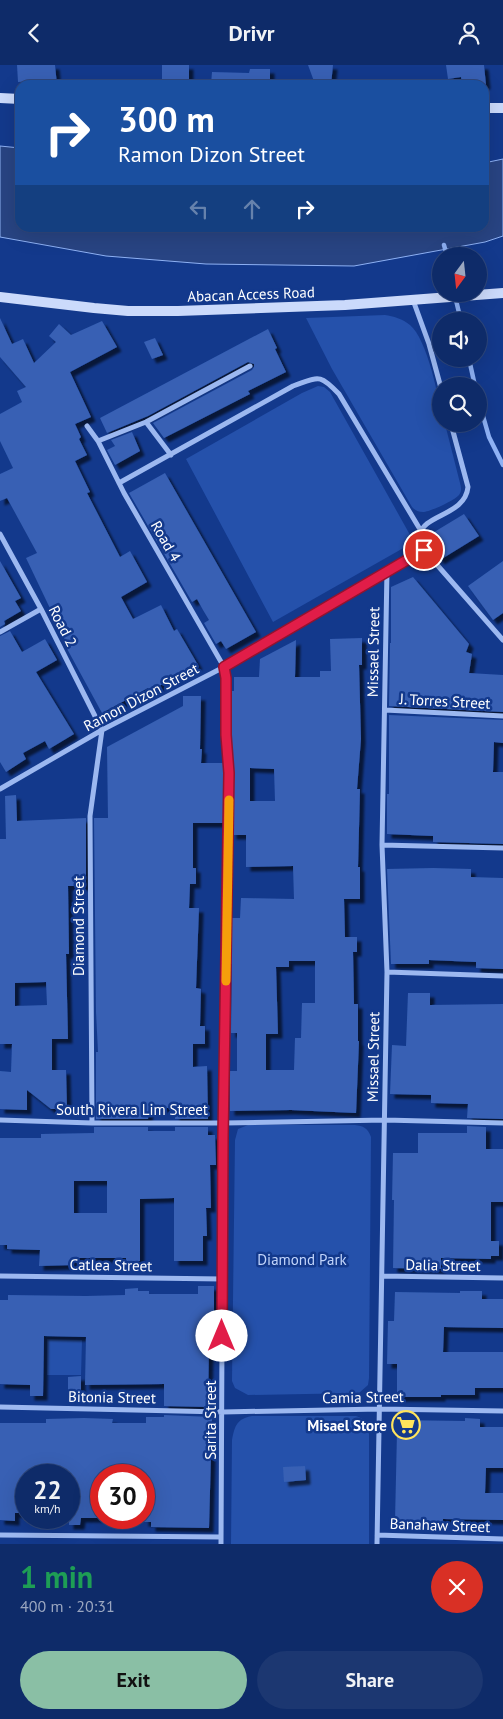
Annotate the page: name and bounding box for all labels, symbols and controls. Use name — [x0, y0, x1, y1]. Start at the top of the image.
icon: back — [20, 19, 48, 47]
text: Drivr — [228, 19, 275, 47]
icon: person — [455, 19, 483, 47]
text: 300 m — [118, 96, 215, 142]
icon: right — [35, 100, 100, 165]
text: Ramon Dizon Street — [118, 140, 305, 168]
icon: left — [185, 195, 213, 223]
icon: ahead — [238, 195, 266, 223]
icon: right — [291, 195, 319, 223]
north arrow — [432, 247, 488, 303]
map controls — [432, 247, 487, 432]
street label: Abacan Access Road — [187, 282, 315, 306]
button: sound — [432, 312, 487, 367]
button: search — [432, 377, 487, 432]
street label: Road 4 — [147, 517, 185, 565]
pin — [403, 529, 445, 571]
icon: arrive — [410, 536, 438, 564]
street label: Road 2 — [45, 602, 81, 650]
street label: Missael Street — [363, 607, 383, 697]
street label: Ramon Dizon Street — [80, 659, 202, 735]
street label: J. Torres Street — [398, 689, 491, 713]
street label: Diamond Street — [69, 876, 88, 976]
street label: Missael Street — [363, 1012, 383, 1102]
street label: South Rivera Lim Street — [56, 1100, 208, 1119]
park label: Diamond Park — [257, 1250, 347, 1269]
street label: Catlea Street — [70, 1255, 152, 1275]
street label: Dalia Street — [405, 1255, 481, 1275]
position arrow — [195, 1309, 247, 1361]
street label: Sarita Street — [201, 1380, 220, 1460]
street label: Bitonia Street — [68, 1387, 156, 1407]
street label: Camia Street — [322, 1387, 404, 1407]
supermarket icon: Misael Store — [391, 1410, 421, 1440]
place label: Misael Store — [307, 1416, 387, 1435]
speed limit sign: 30 — [90, 1464, 155, 1529]
text: 22 — [33, 1474, 62, 1506]
text: km/h — [34, 1501, 61, 1516]
street label: Banahaw Street — [389, 1514, 491, 1536]
text: 1 min — [20, 1557, 93, 1596]
button: close — [431, 1561, 483, 1613]
text: 400 m · 20:31 — [20, 1596, 115, 1616]
button: Exit — [20, 1651, 247, 1709]
button: Share — [257, 1651, 483, 1709]

